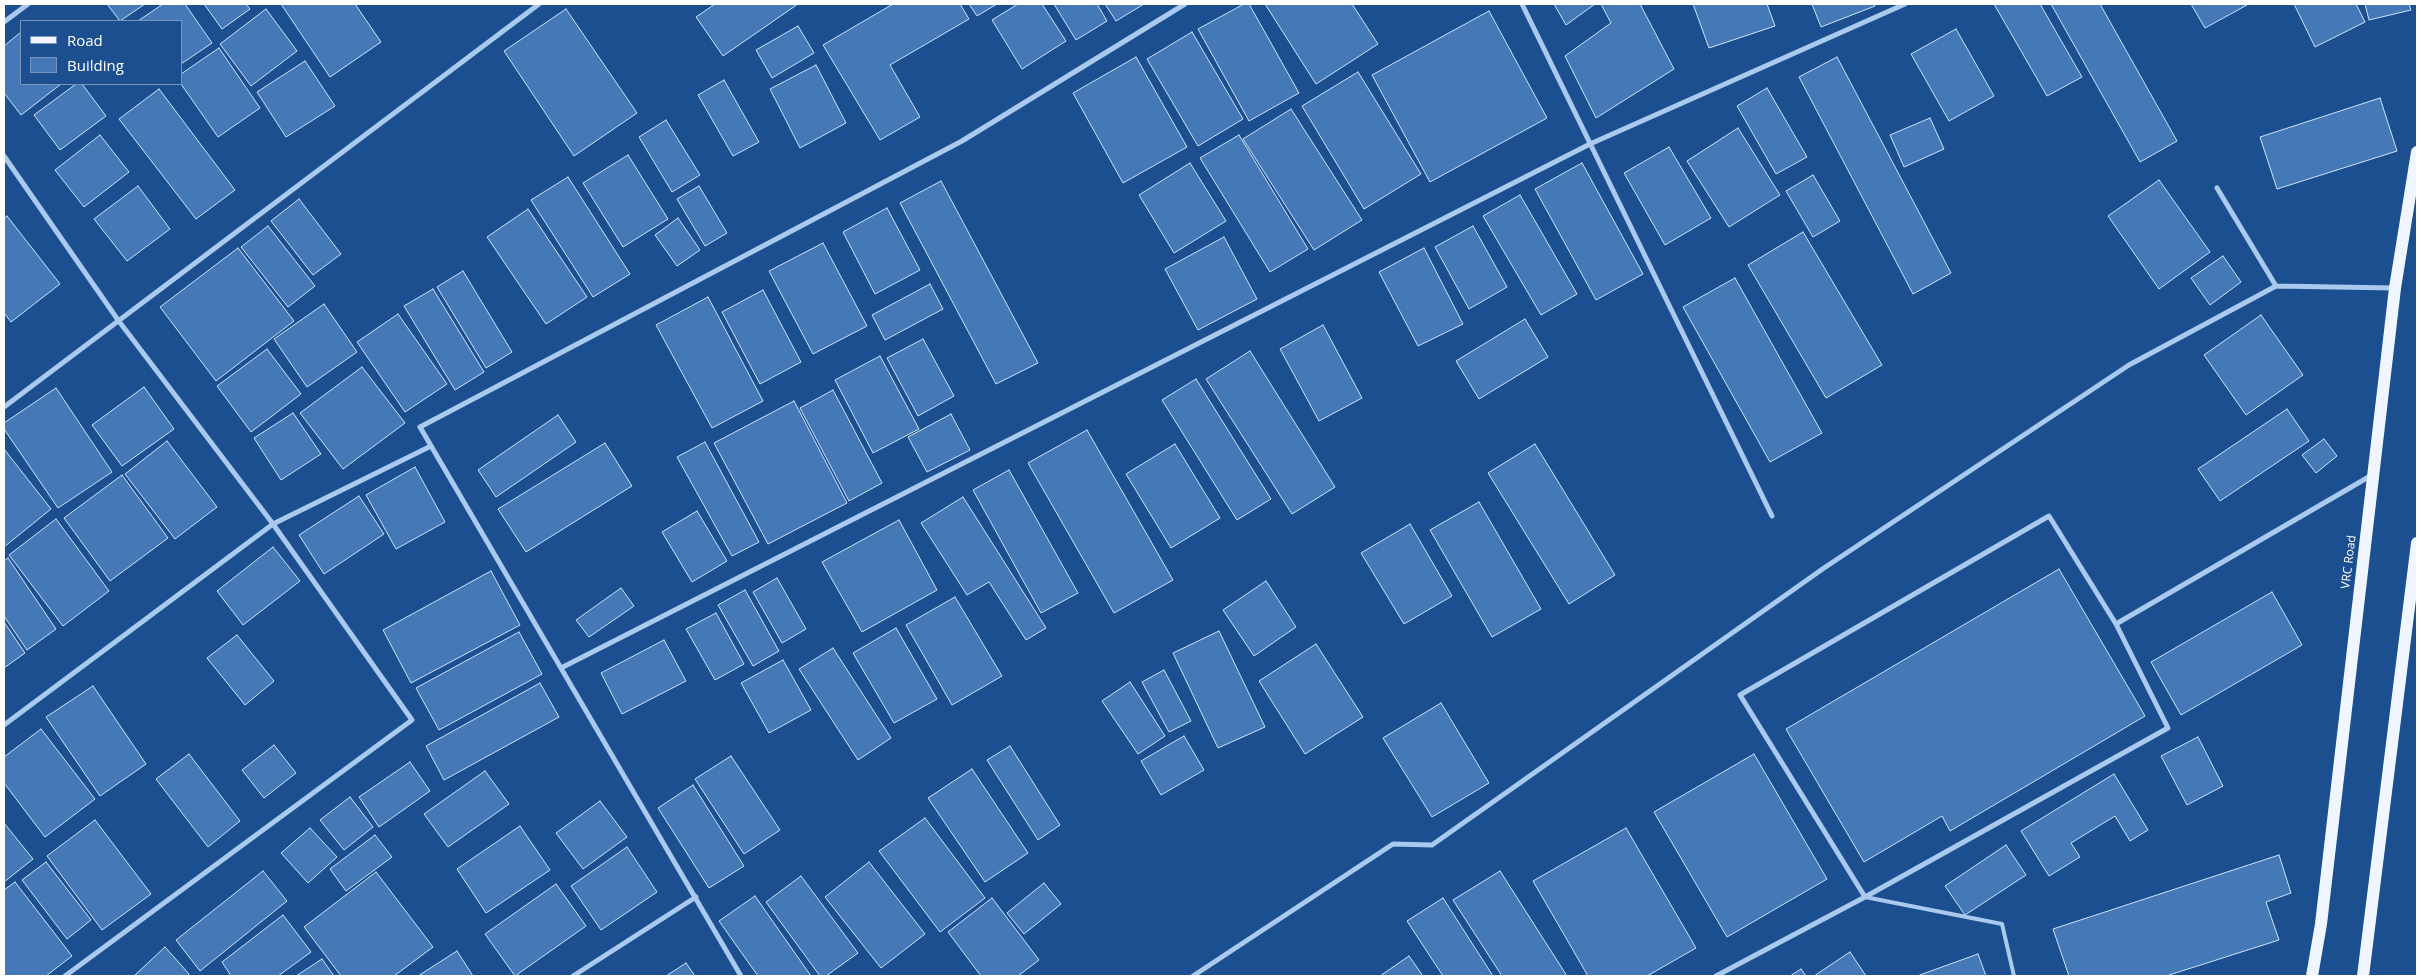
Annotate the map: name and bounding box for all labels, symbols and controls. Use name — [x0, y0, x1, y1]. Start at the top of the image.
legend — [20, 20, 182, 85]
text: Road — [67, 30, 103, 50]
text: Building — [67, 55, 124, 75]
street label: VRC Road — [2339, 534, 2359, 590]

